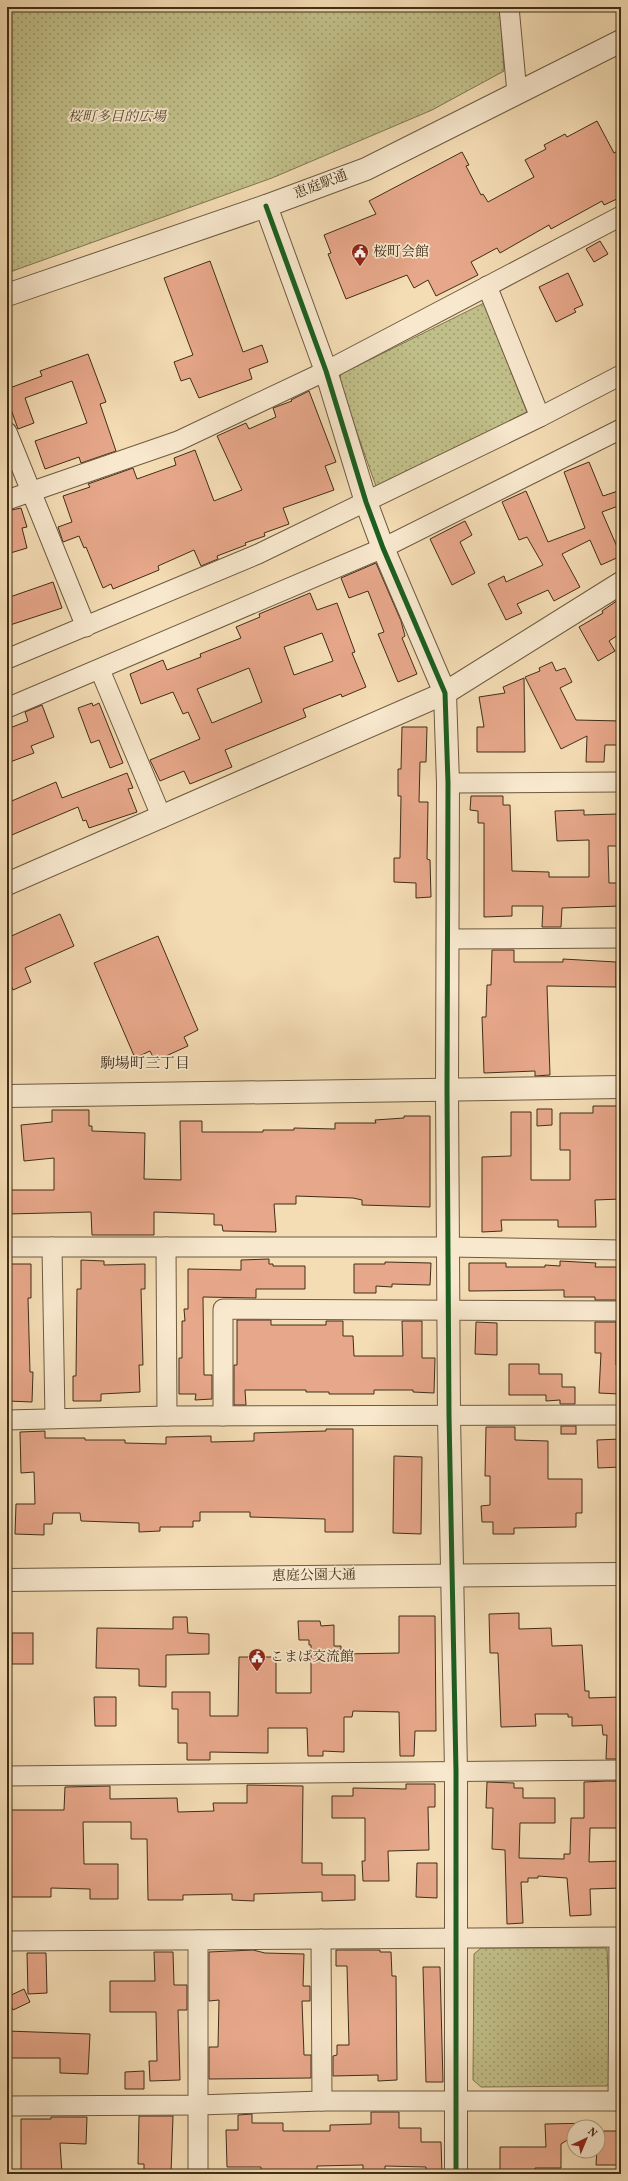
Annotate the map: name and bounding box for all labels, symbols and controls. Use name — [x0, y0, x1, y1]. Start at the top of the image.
park label: 桜町多目的広場 — [68, 108, 168, 127]
street label: 恵庭駅通 — [291, 166, 351, 204]
public building icon: 桜町会館 — [350, 242, 370, 267]
place label: 桜町会館 — [373, 243, 429, 262]
district label: 駒場町三丁目 — [100, 1054, 190, 1075]
street label: 恵庭公園大通 — [272, 1566, 356, 1586]
public building icon: こまば交流館 — [247, 1647, 267, 1672]
place label: こまば交流館 — [270, 1648, 354, 1667]
north arrow — [566, 2119, 606, 2159]
text: N — [584, 2125, 600, 2141]

